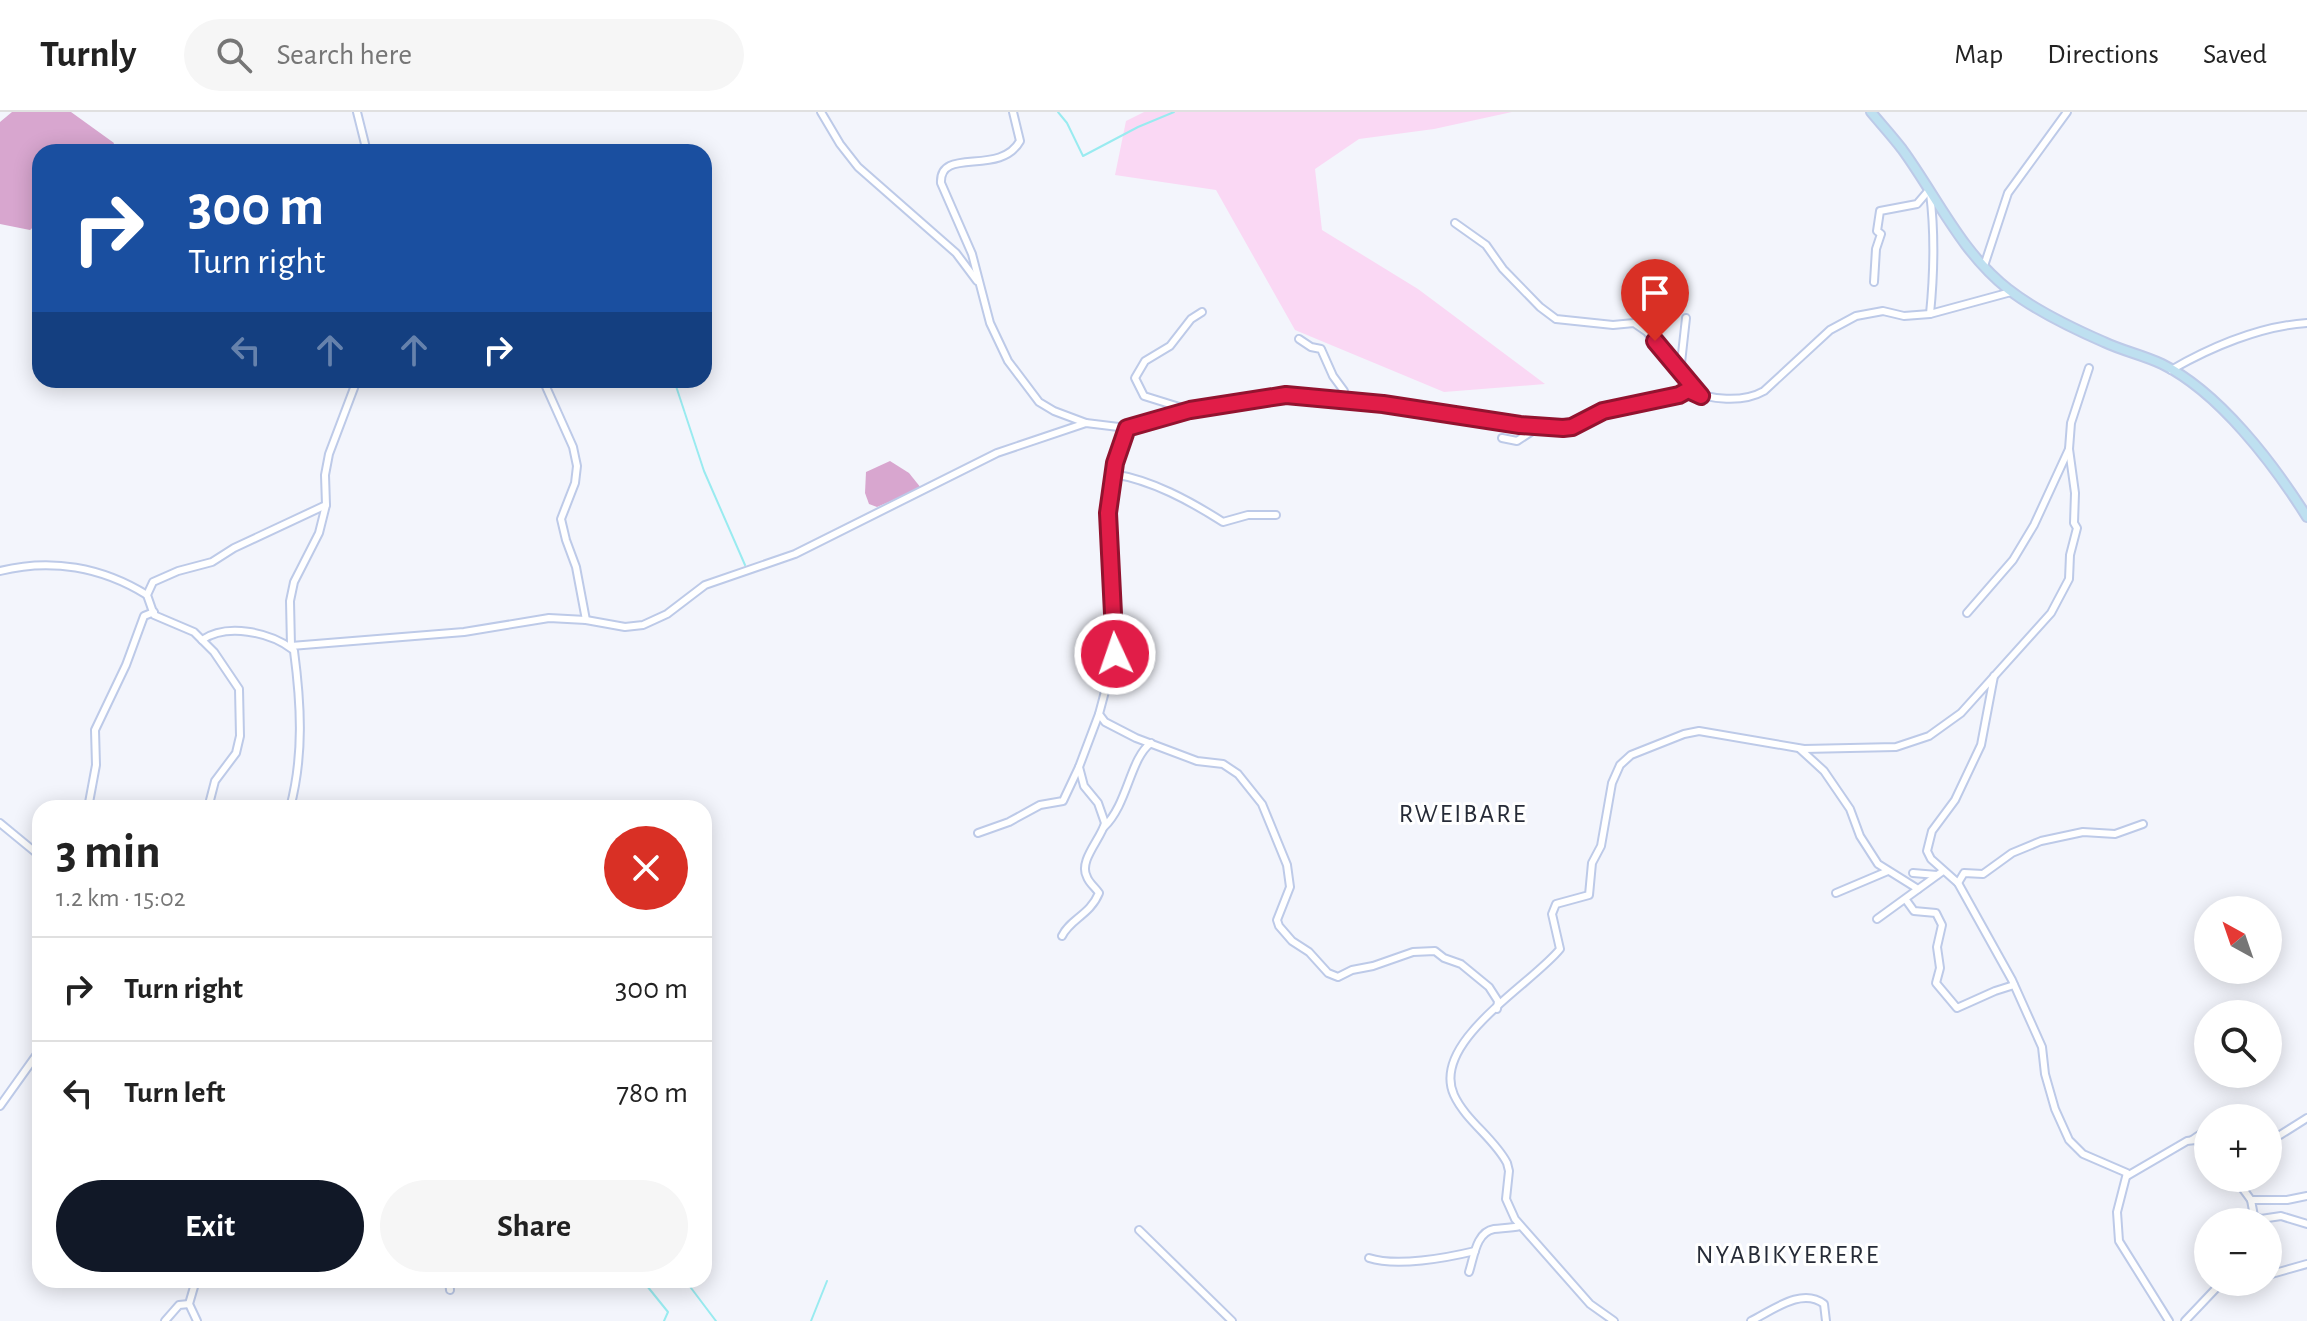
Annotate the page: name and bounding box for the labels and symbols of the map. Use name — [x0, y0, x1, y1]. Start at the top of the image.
pin — [1621, 259, 1689, 341]
position arrow — [1073, 612, 1157, 696]
district label: RWEIBARE — [1399, 801, 1527, 827]
north arrow — [2194, 896, 2282, 984]
district label: NYABIKYERERE — [1696, 1242, 1880, 1268]

